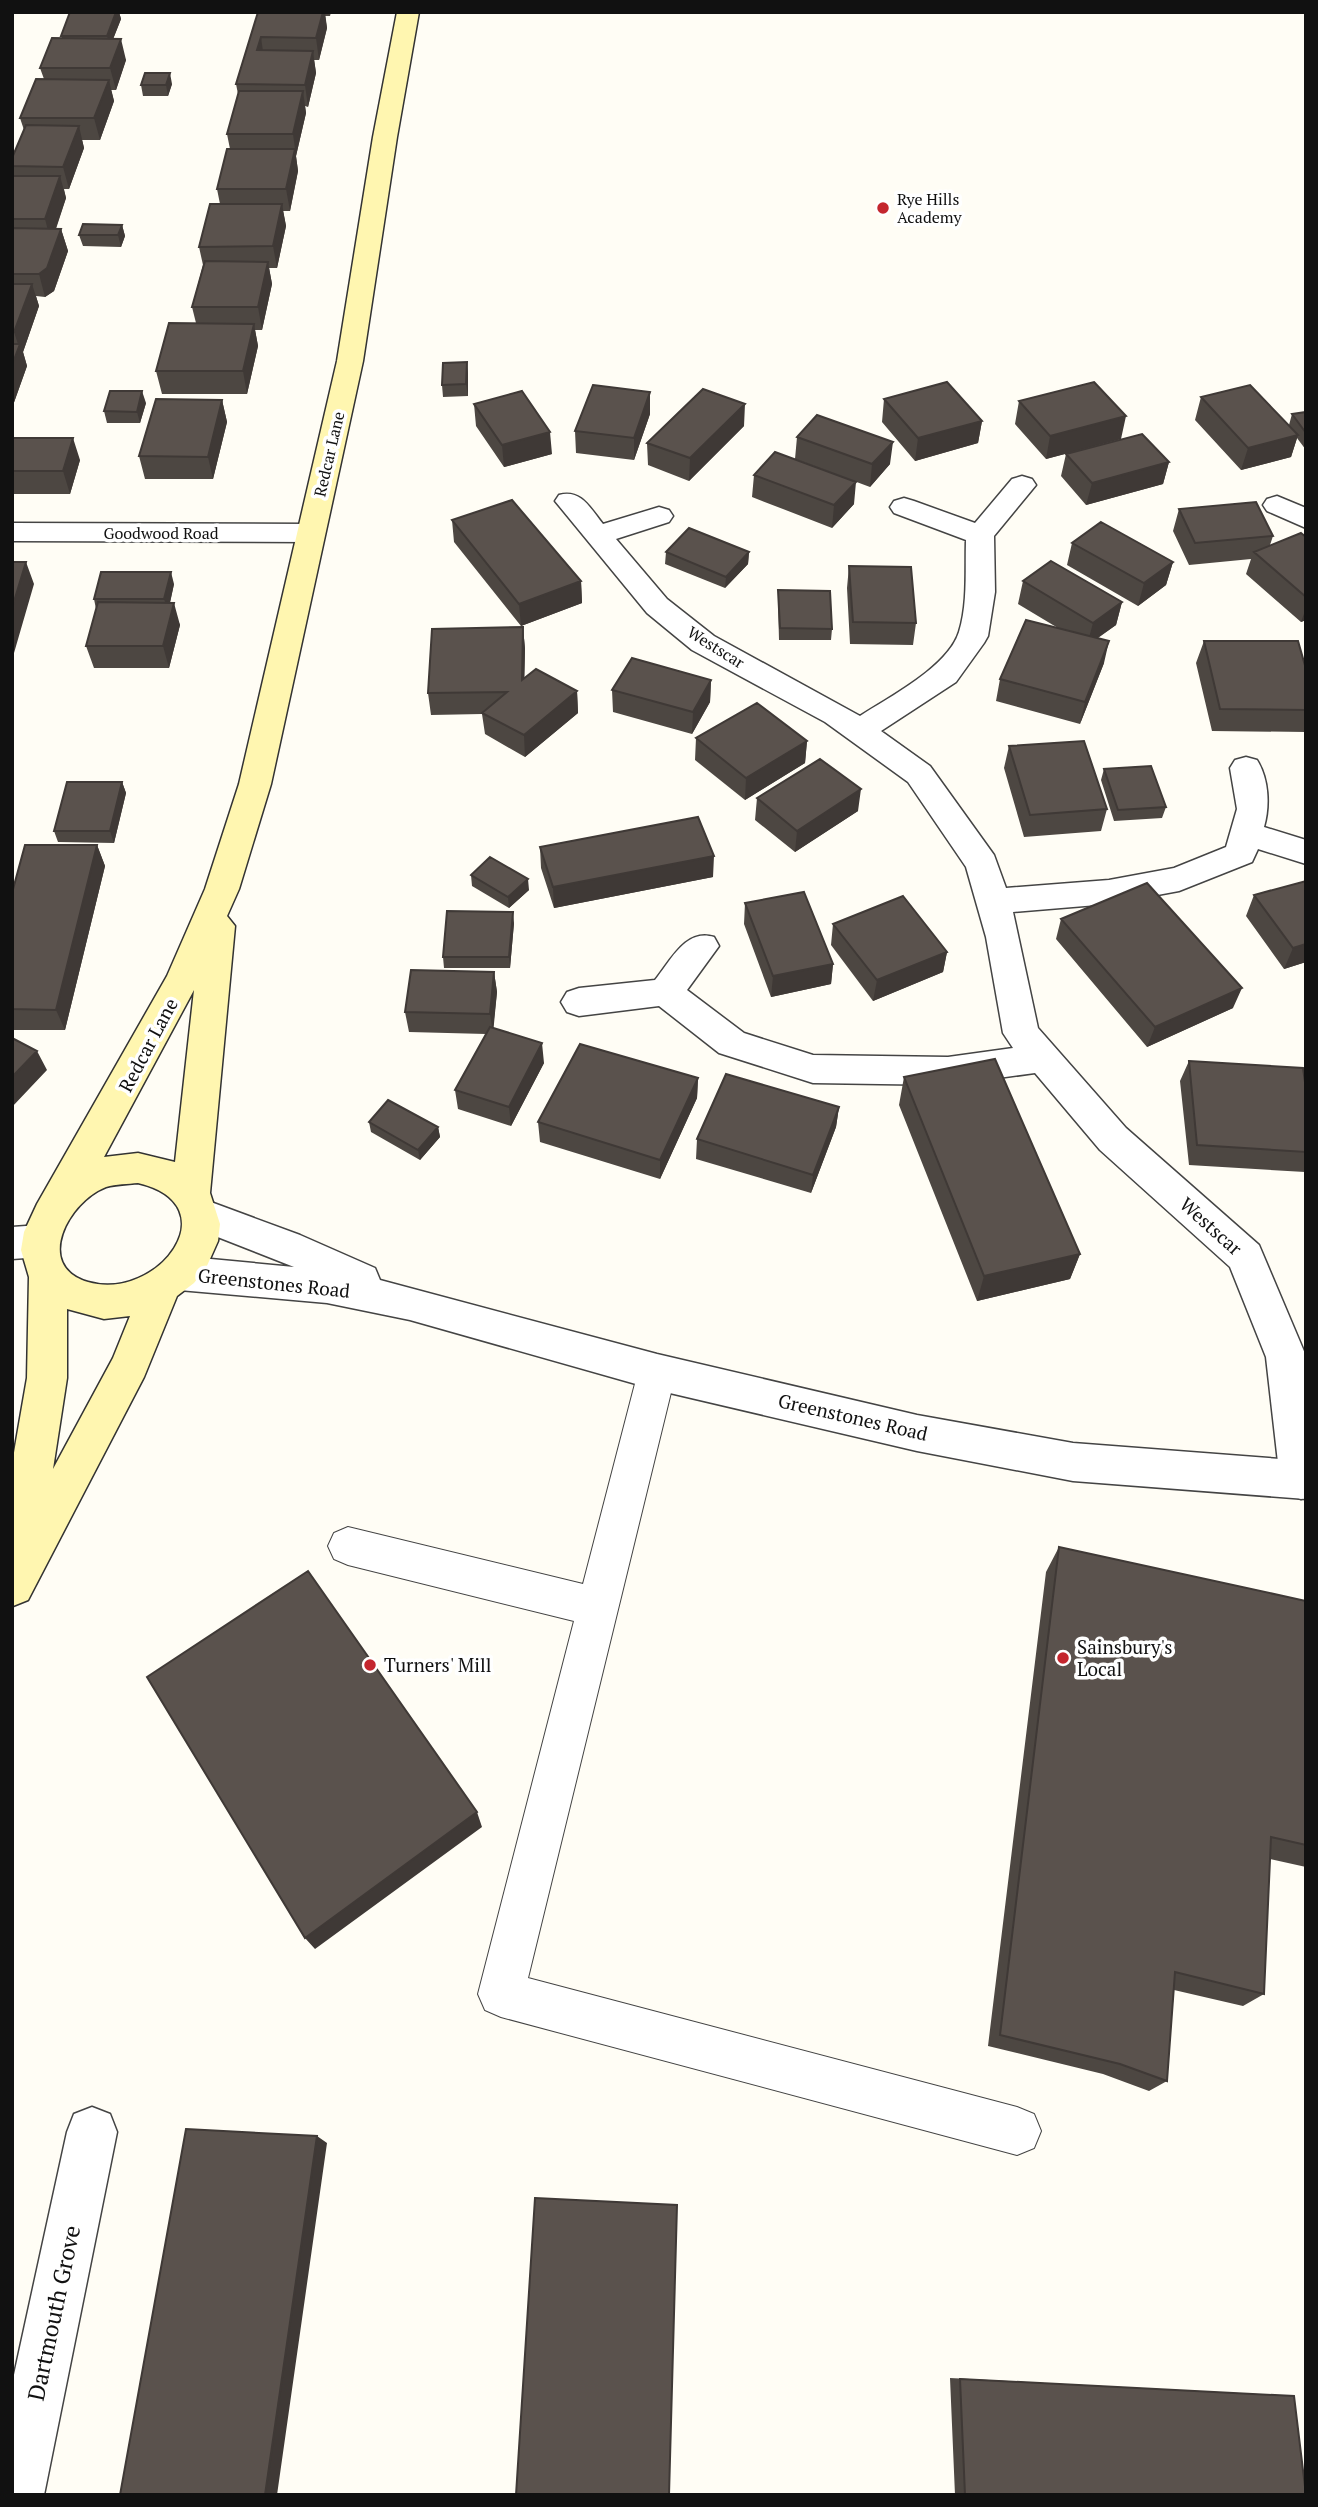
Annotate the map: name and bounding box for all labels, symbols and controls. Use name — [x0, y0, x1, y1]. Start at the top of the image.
place label: Rye Hills Academy — [897, 188, 963, 228]
marker: Rye Hills Academy — [875, 200, 891, 216]
street label: Redcar Lane — [309, 409, 349, 499]
street label: Goodwood Road — [103, 522, 219, 544]
street label: Westscar — [683, 621, 749, 674]
street label: Redcar Lane — [112, 993, 183, 1096]
street label: Westscar — [1175, 1191, 1248, 1261]
street label: Greenstones Road — [197, 1262, 352, 1303]
street label: Greenstones Road — [776, 1387, 931, 1446]
place label: Sainsbury's Local — [1077, 1634, 1172, 1681]
marker: Sainsbury's Local — [1055, 1650, 1071, 1666]
place label: Turners' Mill — [384, 1652, 491, 1677]
marker: Turners' Mill — [362, 1657, 378, 1673]
street label: Dartmouth Grove — [20, 2222, 87, 2403]

